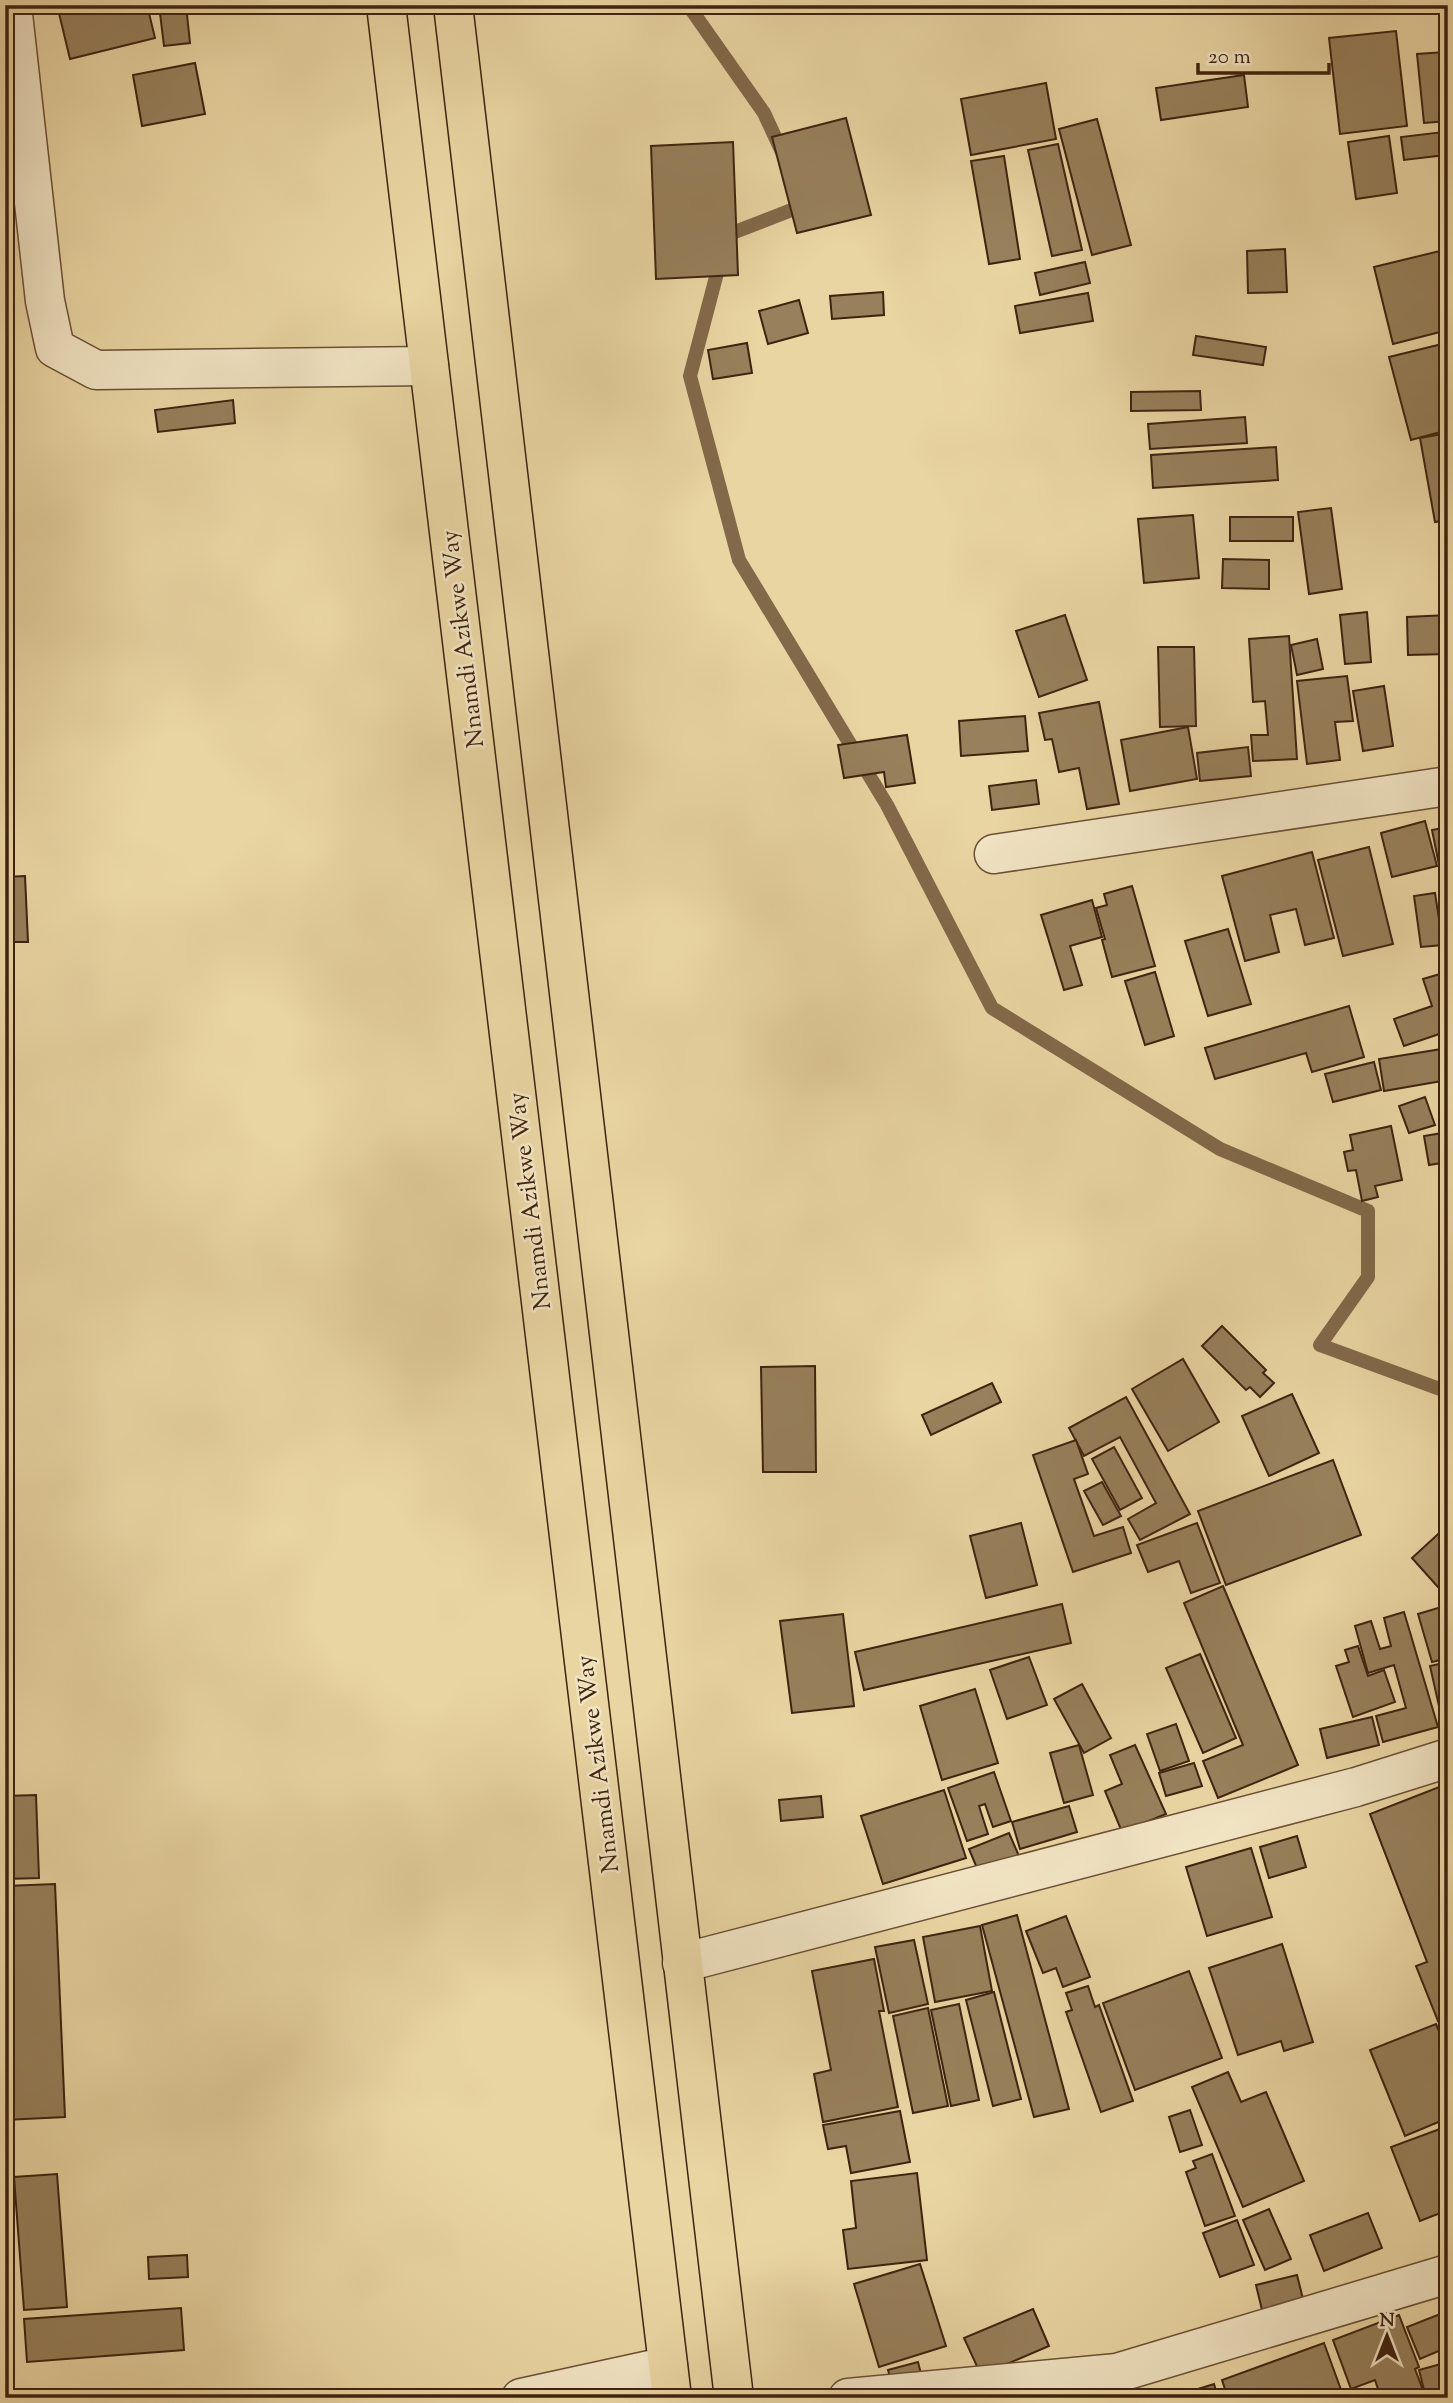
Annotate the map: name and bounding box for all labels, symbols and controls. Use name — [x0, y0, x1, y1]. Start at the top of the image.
scale bar — [1198, 32, 1329, 76]
text: 20 m — [1208, 43, 1251, 73]
street label: Nnamdi Azikwe Way — [434, 528, 494, 749]
street label: Nnamdi Azikwe Way — [501, 1090, 561, 1311]
street label: Nnamdi Azikwe Way — [569, 1653, 629, 1874]
north arrow — [1352, 2302, 1422, 2372]
text: N — [1379, 2308, 1395, 2335]

